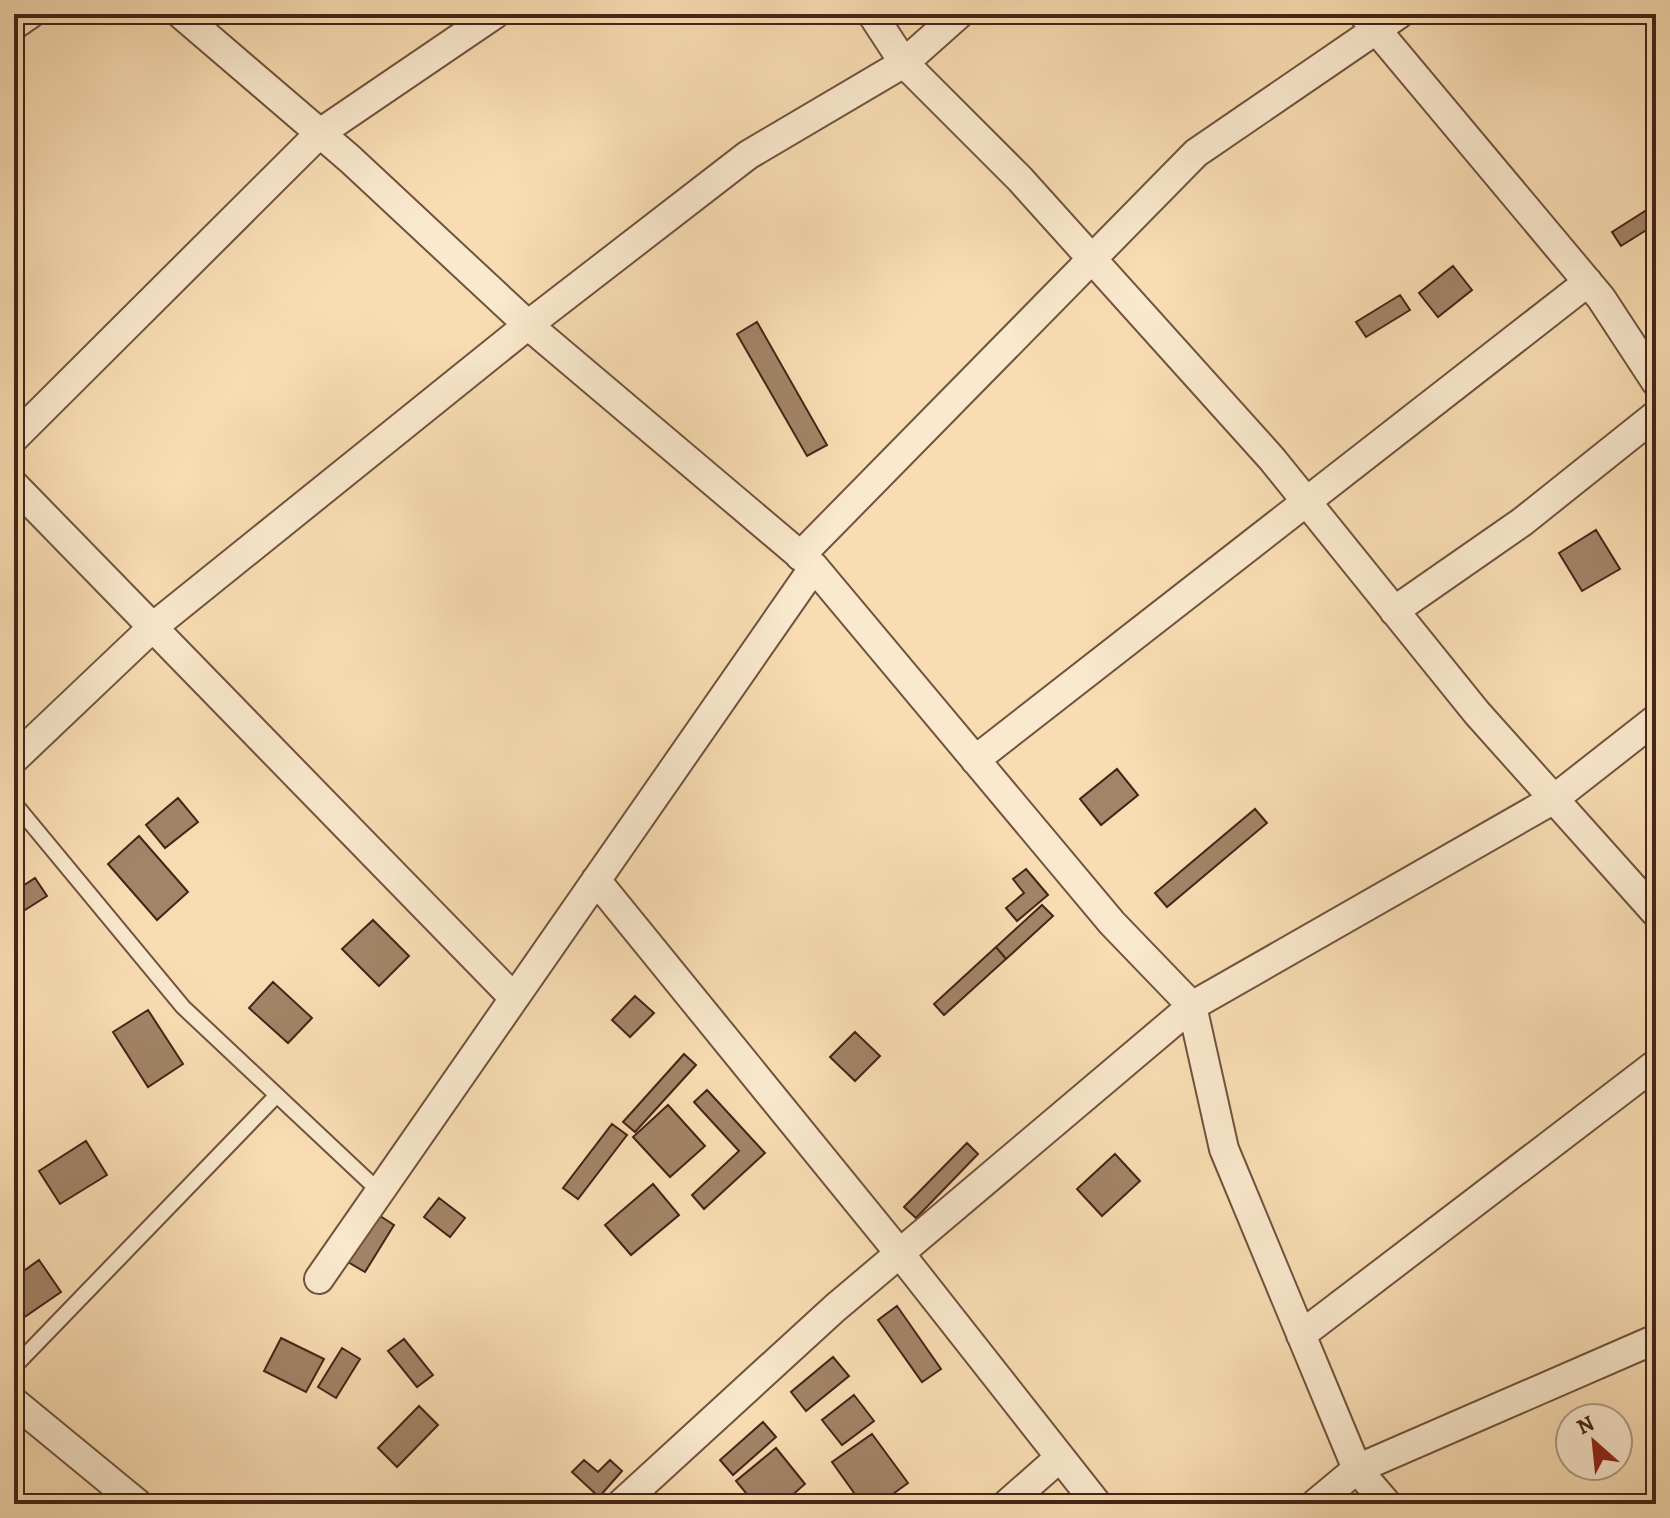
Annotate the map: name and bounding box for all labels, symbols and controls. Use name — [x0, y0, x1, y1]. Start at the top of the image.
north arrow — [1554, 1402, 1634, 1482]
text: N — [1571, 1408, 1599, 1442]

